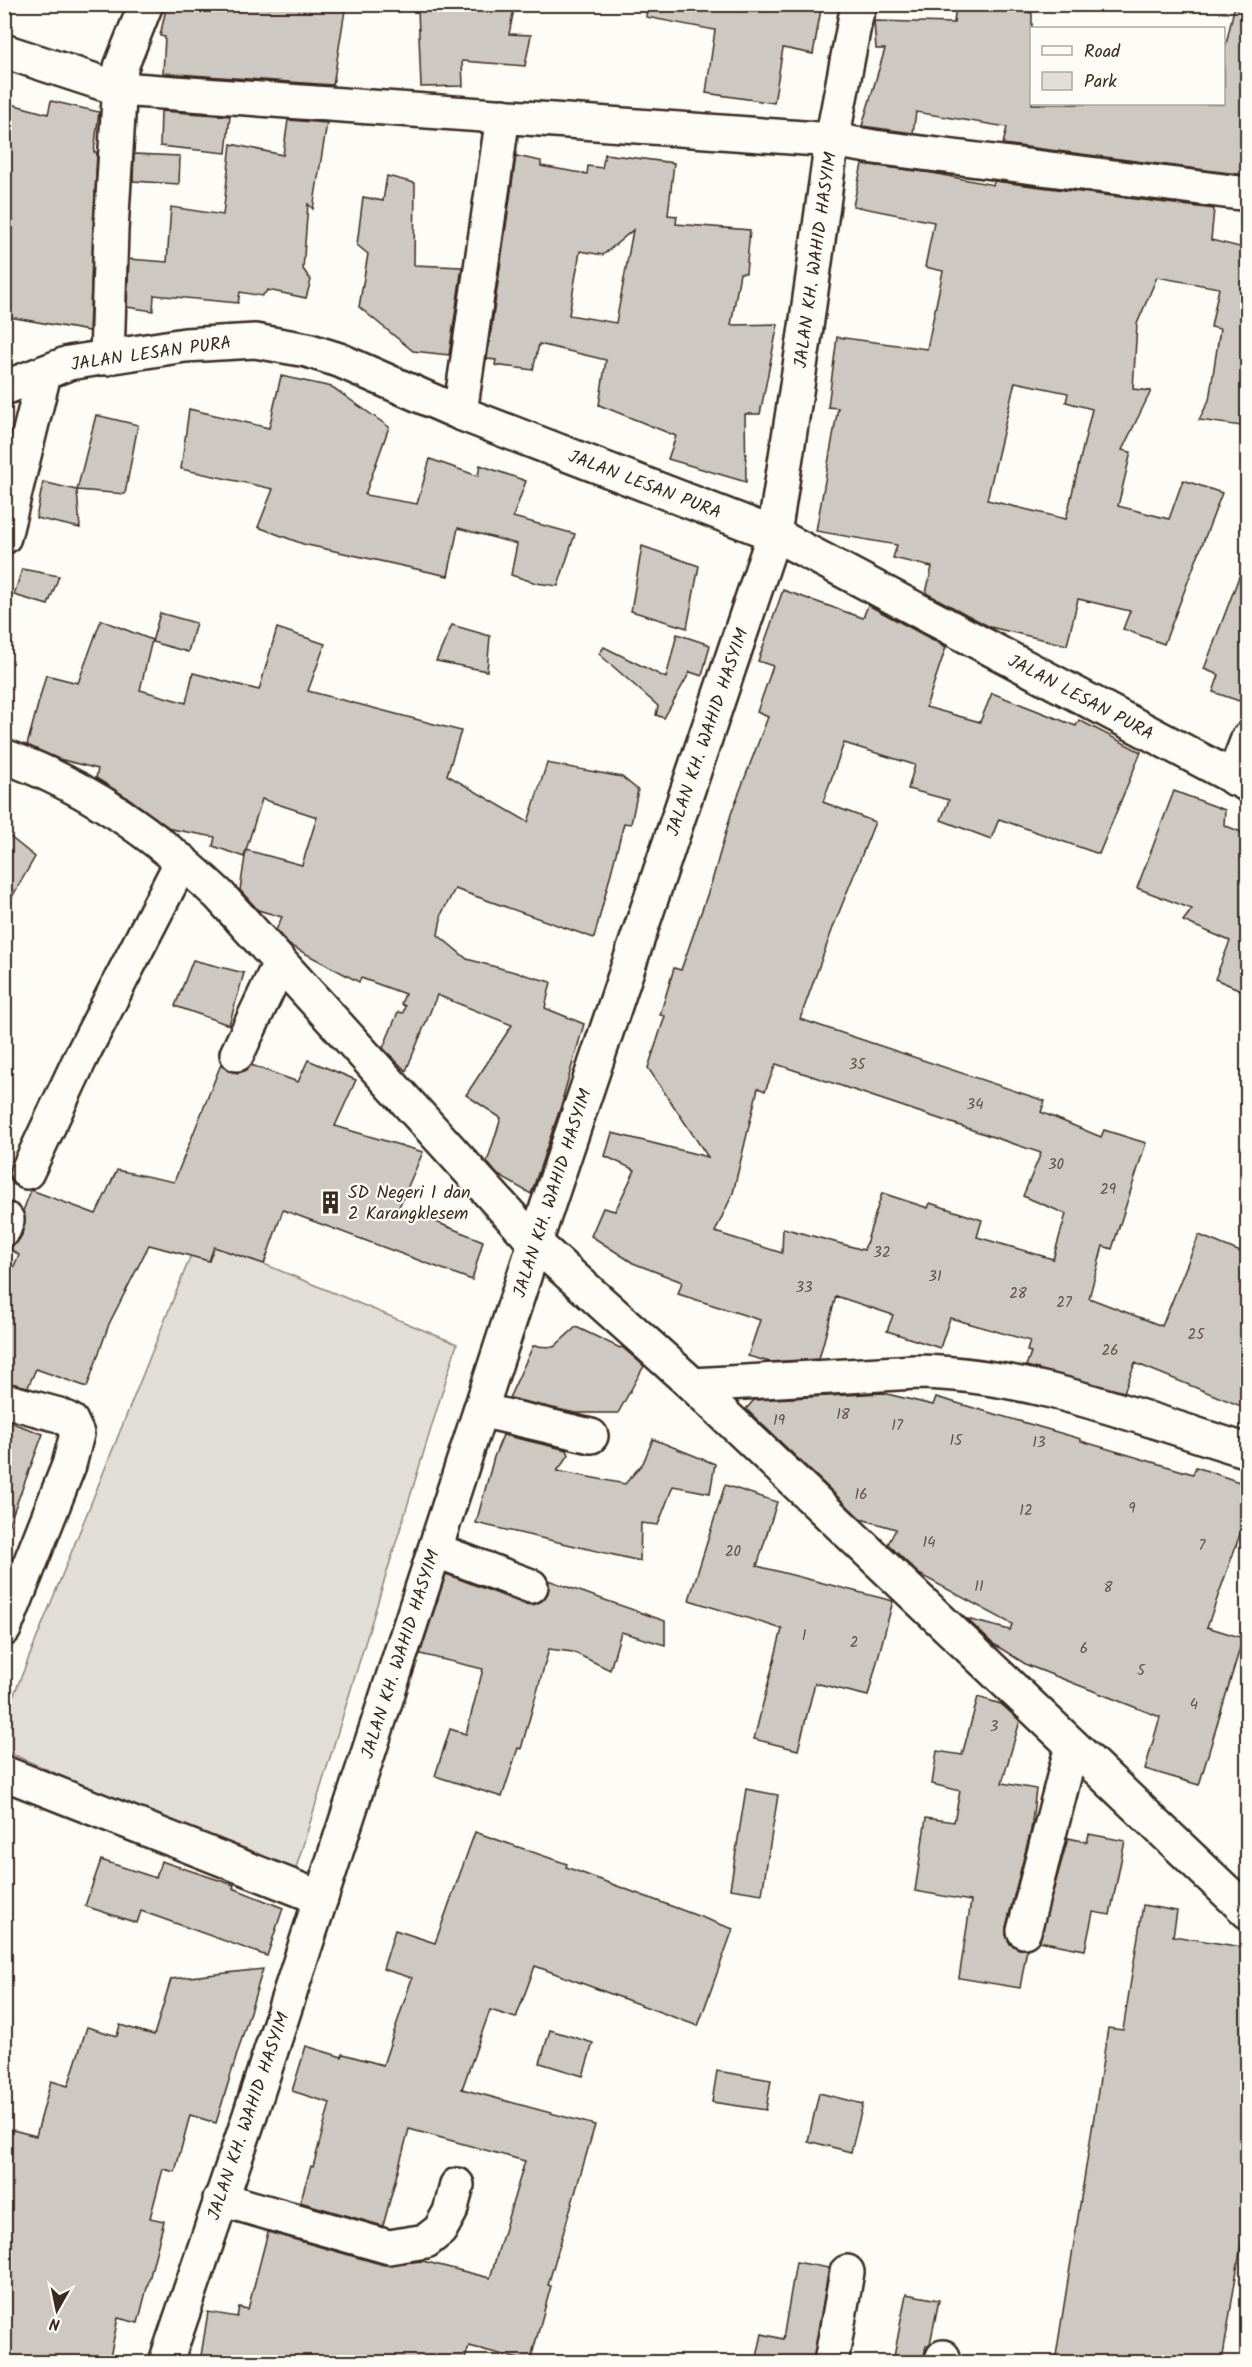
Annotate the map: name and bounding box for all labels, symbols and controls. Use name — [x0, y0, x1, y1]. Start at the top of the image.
legend — [1030, 27, 1225, 105]
text: Road — [1084, 38, 1121, 67]
text: Park — [1084, 68, 1117, 97]
street label: JALAN KH. WAHID HASYIM — [787, 150, 846, 370]
street label: JALAN LESAN PURA — [69, 329, 233, 380]
street label: JALAN LESAN PURA — [564, 443, 725, 528]
street label: JALAN KH. WAHID HASYIM — [659, 624, 758, 840]
street label: JALAN LESAN PURA — [1002, 648, 1159, 749]
house number: 35 — [849, 1053, 866, 1077]
street label: JALAN KH. WAHID HASYIM — [506, 1085, 601, 1302]
house number: 34 — [967, 1093, 983, 1117]
house number: 30 — [1048, 1153, 1065, 1177]
house number: 29 — [1100, 1178, 1117, 1202]
place label: SD Negeri 1 dan 2 Karangklesem — [348, 1179, 471, 1229]
building icon: SD Negeri 1 dan 2 Karangklesem — [317, 1189, 343, 1215]
house number: 32 — [873, 1241, 891, 1265]
house number: 31 — [928, 1265, 942, 1289]
house number: 33 — [795, 1276, 813, 1300]
house number: 28 — [1009, 1282, 1028, 1306]
house number: 27 — [1056, 1291, 1073, 1315]
house number: 25 — [1188, 1323, 1205, 1347]
house number: 26 — [1101, 1339, 1119, 1363]
house number: 18 — [836, 1403, 851, 1427]
house number: 19 — [773, 1409, 786, 1433]
house number: 17 — [891, 1414, 904, 1438]
house number: 15 — [950, 1429, 963, 1453]
house number: 13 — [1032, 1431, 1046, 1455]
house number: 16 — [854, 1483, 868, 1507]
house number: 9 — [1128, 1497, 1136, 1521]
house number: 12 — [1019, 1499, 1033, 1523]
house number: 14 — [923, 1531, 935, 1555]
house number: 7 — [1199, 1534, 1207, 1558]
house number: 20 — [725, 1540, 742, 1564]
street label: JALAN KH. WAHID HASYIM — [354, 1546, 449, 1763]
house number: 11 — [974, 1575, 984, 1599]
house number: 8 — [1103, 1576, 1113, 1600]
house number: 1 — [802, 1624, 807, 1648]
house number: 2 — [850, 1631, 858, 1655]
house number: 6 — [1080, 1637, 1088, 1661]
house number: 5 — [1137, 1659, 1146, 1683]
house number: 4 — [1190, 1693, 1198, 1717]
house number: 3 — [990, 1715, 999, 1739]
street label: JALAN KH. WAHID HASYIM — [200, 2008, 299, 2224]
north arrow — [27, 2280, 87, 2340]
text: N — [48, 2310, 62, 2336]

